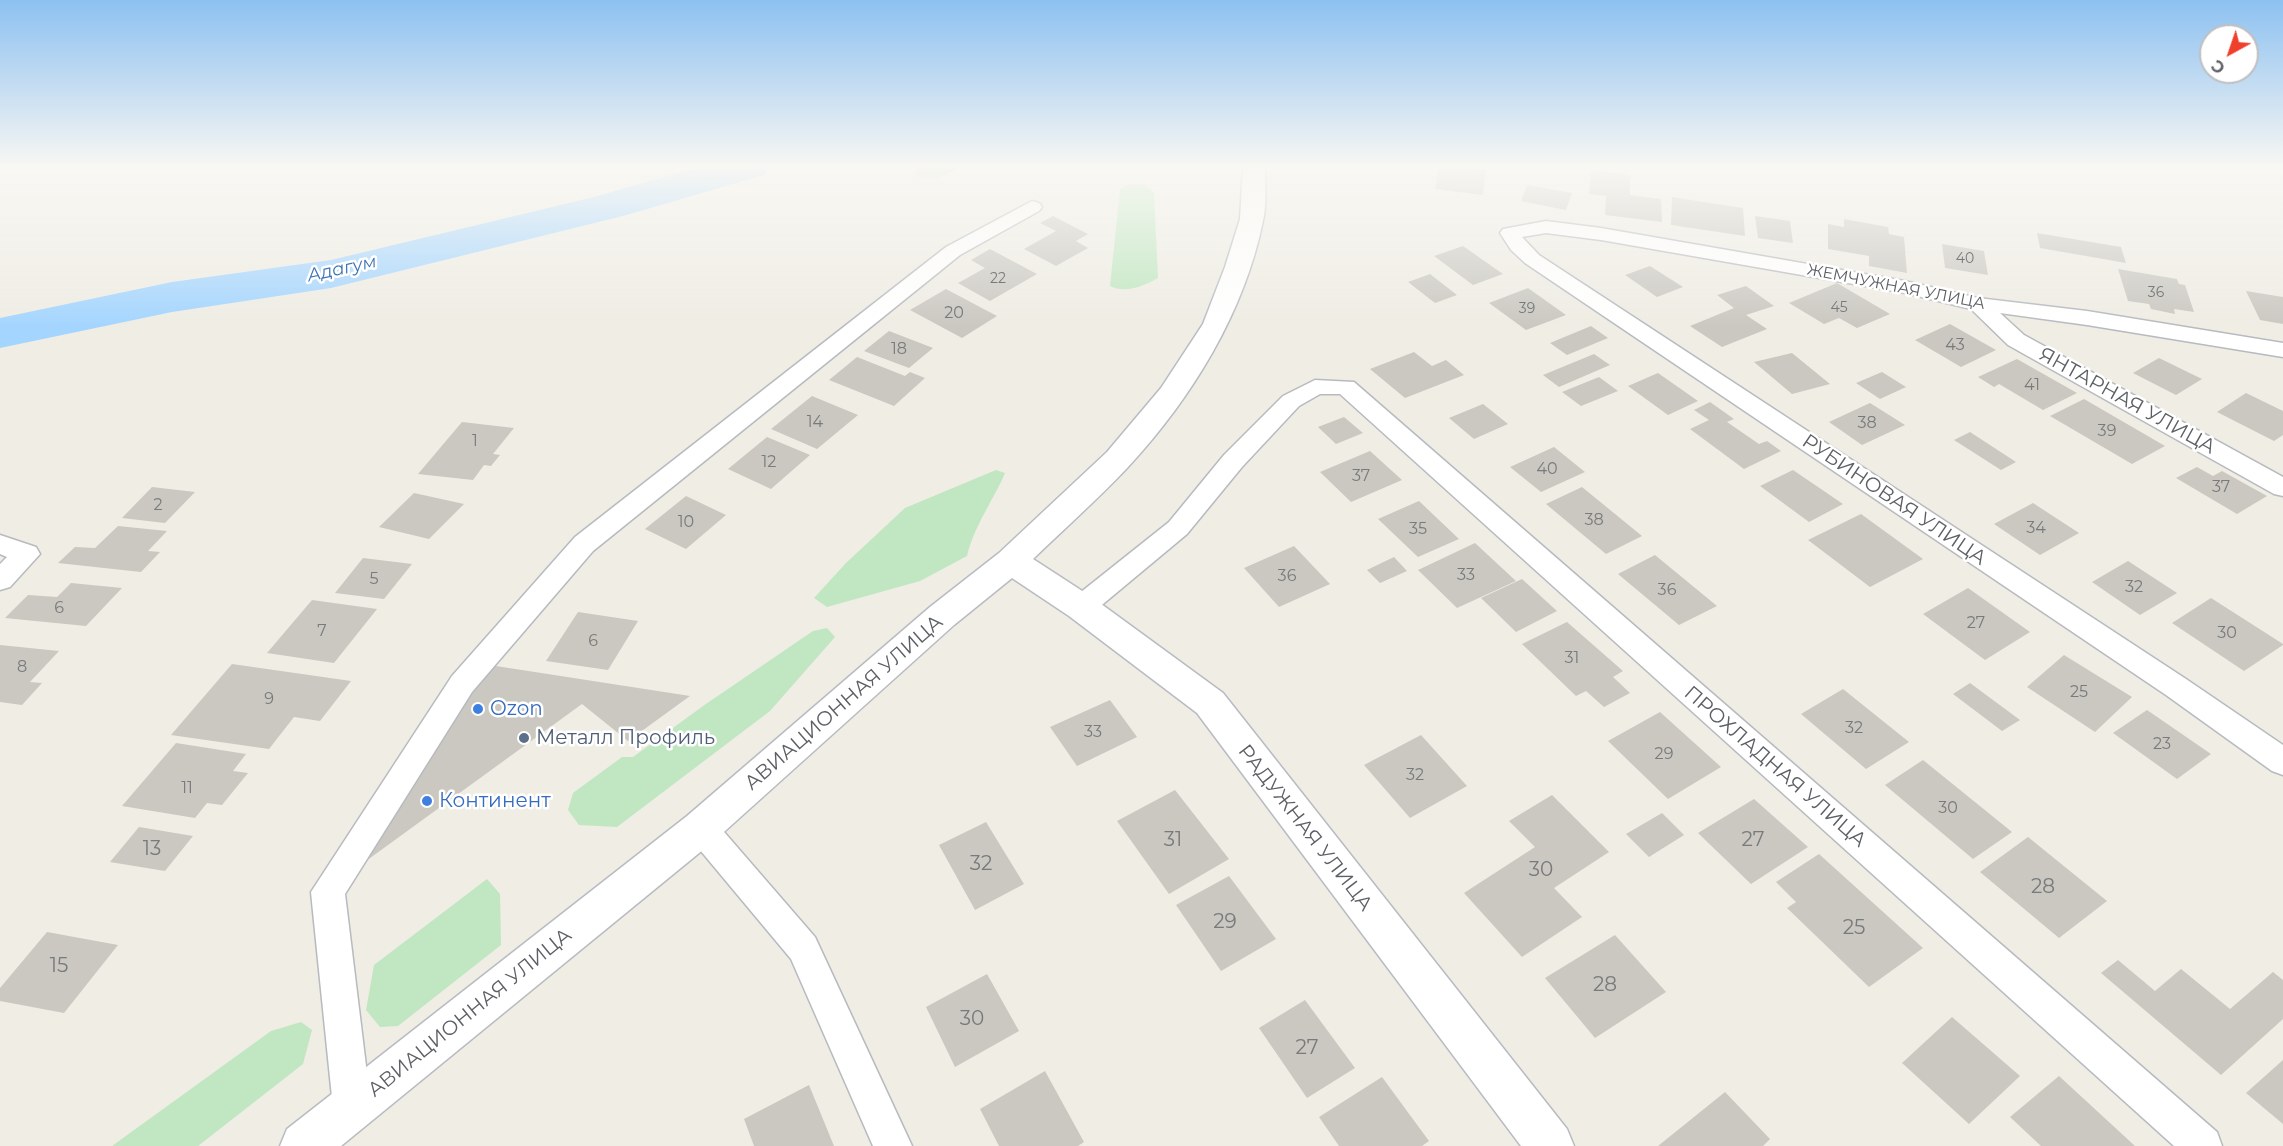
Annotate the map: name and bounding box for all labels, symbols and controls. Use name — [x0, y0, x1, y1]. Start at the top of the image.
north arrow — [2199, 24, 2259, 84]
text: С — [2208, 56, 2229, 78]
water label: Адагум — [305, 251, 379, 287]
house number: 40 — [1956, 251, 1974, 267]
street label: ЖЕМЧУЖНАЯ УЛИЦА — [1805, 260, 1987, 314]
house number: 22 — [990, 271, 1006, 287]
house number: 36 — [2148, 285, 2164, 301]
house number: 45 — [1830, 300, 1848, 316]
house number: 39 — [1519, 301, 1535, 317]
house number: 20 — [944, 303, 964, 323]
house number: 43 — [1945, 335, 1965, 355]
house number: 18 — [891, 339, 907, 359]
street label: ЯНТАРНАЯ УЛИЦА — [2034, 342, 2220, 460]
house number: 41 — [2024, 375, 2040, 395]
house number: 14 — [807, 412, 823, 432]
house number: 38 — [1857, 413, 1877, 433]
house number: 39 — [2098, 421, 2116, 441]
street label: РУБИНОВАЯ УЛИЦА — [1797, 429, 1991, 571]
house number: 1 — [472, 431, 478, 451]
house number: 12 — [762, 452, 776, 472]
house number: 40 — [1536, 459, 1558, 479]
house number: 37 — [1352, 466, 1370, 486]
house number: 37 — [2212, 477, 2230, 497]
house number: 2 — [153, 495, 163, 515]
house number: 38 — [1584, 510, 1604, 530]
house number: 10 — [678, 512, 694, 532]
house number: 34 — [2026, 518, 2046, 538]
house number: 35 — [1409, 519, 1427, 539]
house number: 33 — [1457, 565, 1475, 585]
house number: 36 — [1278, 566, 1296, 586]
house number: 5 — [369, 569, 379, 589]
house number: 32 — [2125, 577, 2143, 597]
house number: 36 — [1658, 580, 1676, 600]
house number: 6 — [54, 598, 64, 618]
street label: АВИАЦИОННАЯ УЛИЦА — [740, 610, 948, 796]
house number: 27 — [1967, 613, 1985, 633]
house number: 7 — [317, 621, 327, 641]
house number: 30 — [2217, 623, 2237, 643]
house number: 6 — [588, 631, 598, 651]
house number: 31 — [1565, 648, 1579, 668]
house number: 8 — [17, 657, 27, 677]
street label: ПРОХЛАДНАЯ УЛИЦА — [1679, 681, 1871, 853]
house number: 25 — [2070, 682, 2088, 702]
house number: 9 — [264, 689, 274, 709]
place label: Ozon — [490, 697, 543, 721]
marker: Ozon — [471, 702, 485, 716]
house number: 32 — [1845, 718, 1863, 738]
house number: 33 — [1084, 722, 1102, 742]
place label: Металл Профиль — [536, 726, 715, 750]
marker: Металл Профиль — [517, 731, 531, 745]
house number: 23 — [2153, 734, 2171, 754]
street label: РАДУЖНАЯ УЛИЦА — [1233, 740, 1377, 916]
house number: 29 — [1655, 744, 1673, 764]
house number: 32 — [1406, 765, 1424, 785]
house number: 11 — [181, 778, 193, 798]
place label: Континент — [439, 789, 551, 813]
marker: Континент — [420, 794, 434, 808]
house number: 30 — [1938, 798, 1958, 818]
house number: 31 — [1164, 828, 1182, 852]
house number: 27 — [1741, 828, 1765, 852]
house number: 13 — [143, 837, 161, 861]
house number: 32 — [970, 852, 992, 876]
house number: 30 — [1529, 858, 1553, 882]
house number: 28 — [2031, 875, 2055, 899]
house number: 29 — [1213, 910, 1237, 934]
house number: 25 — [1843, 916, 1865, 940]
street label: АВИАЦИОННАЯ УЛИЦА — [363, 923, 577, 1103]
house number: 15 — [50, 954, 68, 978]
house number: 28 — [1593, 973, 1617, 997]
house number: 30 — [960, 1007, 984, 1031]
house number: 27 — [1295, 1036, 1319, 1060]

